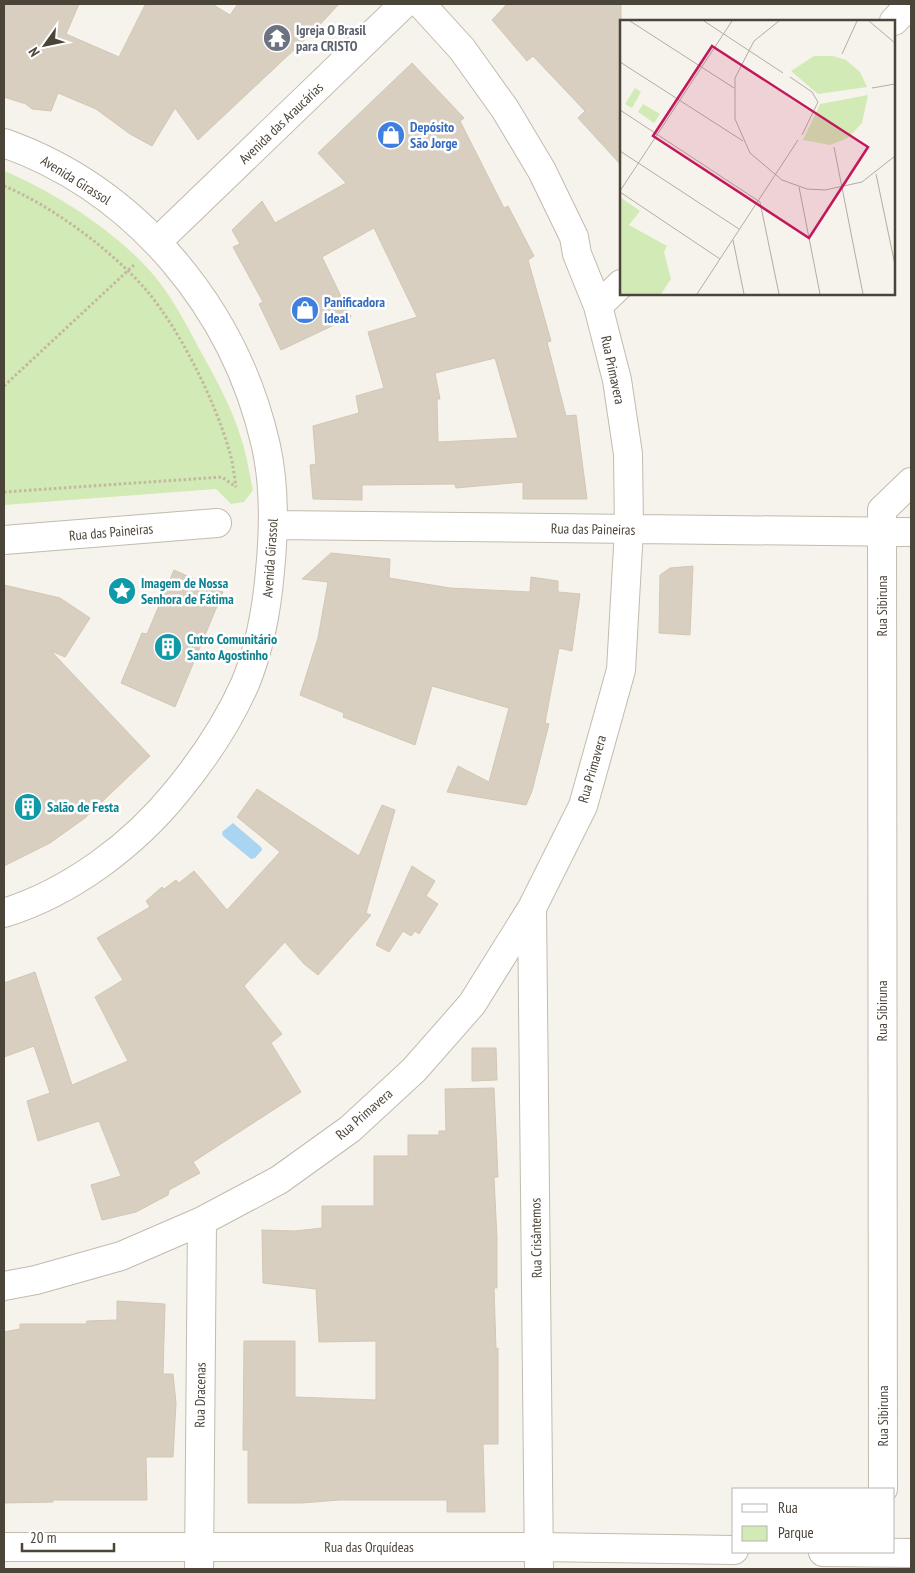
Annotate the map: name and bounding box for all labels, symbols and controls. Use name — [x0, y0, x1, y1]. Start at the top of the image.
north arrow — [20, 20, 70, 70]
inset map — [620, 20, 895, 295]
place label: Igreja O Brasil para CRISTO — [296, 21, 366, 55]
temple icon: Igreja O Brasil para CRISTO — [262, 23, 292, 53]
text: N — [24, 44, 44, 60]
street label: Avenida das Araucárias — [235, 78, 327, 168]
place label: Depósito São Jorge — [410, 118, 458, 152]
shop icon: Depósito São Jorge — [376, 120, 406, 150]
street label: Avenida Girassol — [38, 151, 115, 209]
place label: Panificadora Ideal — [324, 293, 385, 327]
shop icon: Panificadora Ideal — [290, 295, 320, 325]
street label: Rua Primavera — [597, 334, 629, 406]
street label: Avenida Girassol — [258, 517, 282, 598]
street label: Rua das Paineiras — [68, 519, 154, 545]
street label: Rua das Paineiras — [551, 519, 636, 539]
place label: Imagem de Nossa Senhora de Fátima — [141, 574, 234, 608]
street label: Rua Sibiruna — [873, 575, 891, 637]
place icon: Imagem de Nossa Senhora de Fátima — [107, 576, 137, 606]
place label: Cntro Comunitário Santo Agostinho — [187, 630, 277, 664]
building icon: Cntro Comunitário Santo Agostinho — [153, 632, 183, 662]
street label: Rua Primavera — [574, 733, 610, 805]
building icon: Salão de Festa — [13, 792, 43, 822]
place label: Salão de Festa — [47, 798, 119, 816]
street label: Rua Sibiruna — [873, 980, 891, 1042]
street label: Rua Primavera — [332, 1084, 396, 1144]
street label: Rua Crisântemos — [526, 1197, 546, 1278]
street label: Rua Dracenas — [190, 1362, 210, 1428]
street label: Rua Sibiruna — [874, 1385, 892, 1447]
legend — [732, 1488, 895, 1553]
text: Rua — [778, 1498, 798, 1517]
scale bar — [22, 1520, 115, 1552]
text: Parque — [778, 1523, 814, 1542]
text: 20 m — [30, 1528, 56, 1547]
street label: Rua das Orquídeas — [324, 1538, 414, 1556]

